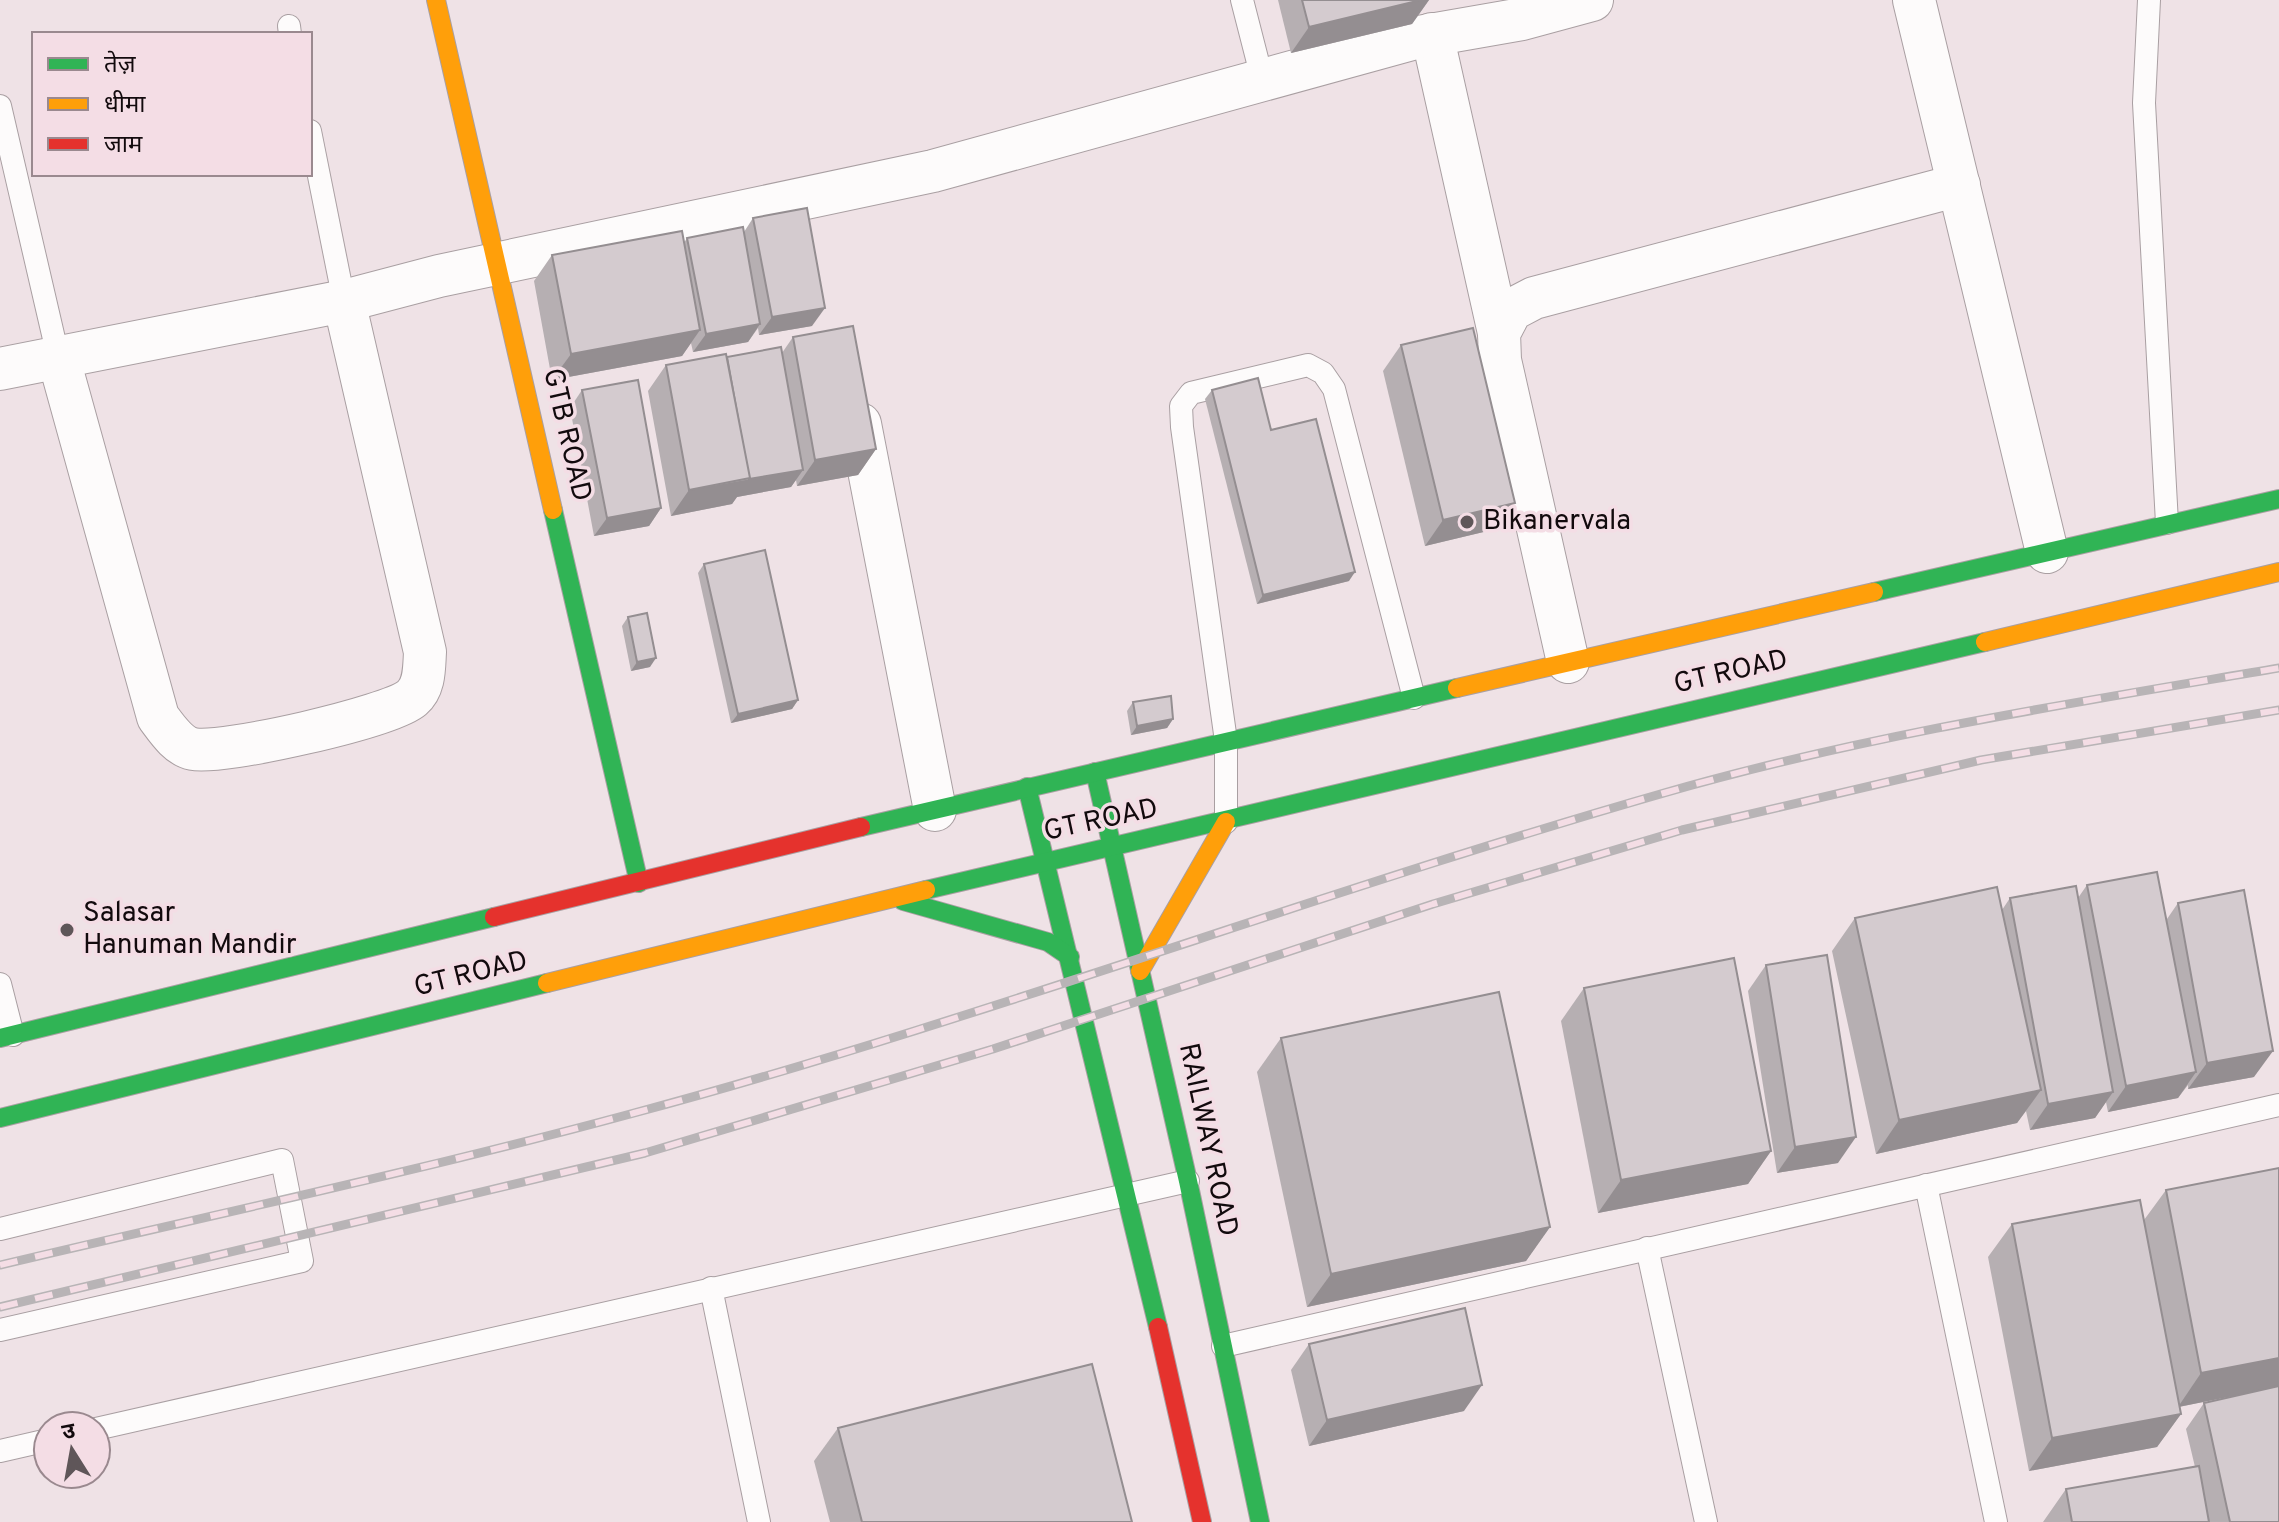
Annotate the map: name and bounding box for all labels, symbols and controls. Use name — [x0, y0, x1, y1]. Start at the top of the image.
legend — [32, 32, 312, 176]
text: तेज़ — [104, 50, 137, 81]
text: धीमा — [104, 90, 146, 121]
text: जाम — [104, 131, 143, 161]
street label: GTB ROAD — [533, 365, 599, 505]
place label: Bikanervala — [1483, 504, 1631, 540]
marker: Bikanervala — [1458, 513, 1476, 531]
street label: GT ROAD — [1670, 642, 1792, 704]
street label: GT ROAD — [1041, 791, 1161, 851]
place label: Salasar Hanuman Mandir — [83, 896, 297, 964]
marker: Salasar Hanuman Mandir — [58, 921, 76, 939]
street label: GT ROAD — [410, 943, 532, 1007]
street label: RAILWAY ROAD — [1169, 1040, 1245, 1240]
north arrow — [32, 1410, 112, 1490]
text: उ — [60, 1418, 79, 1447]

